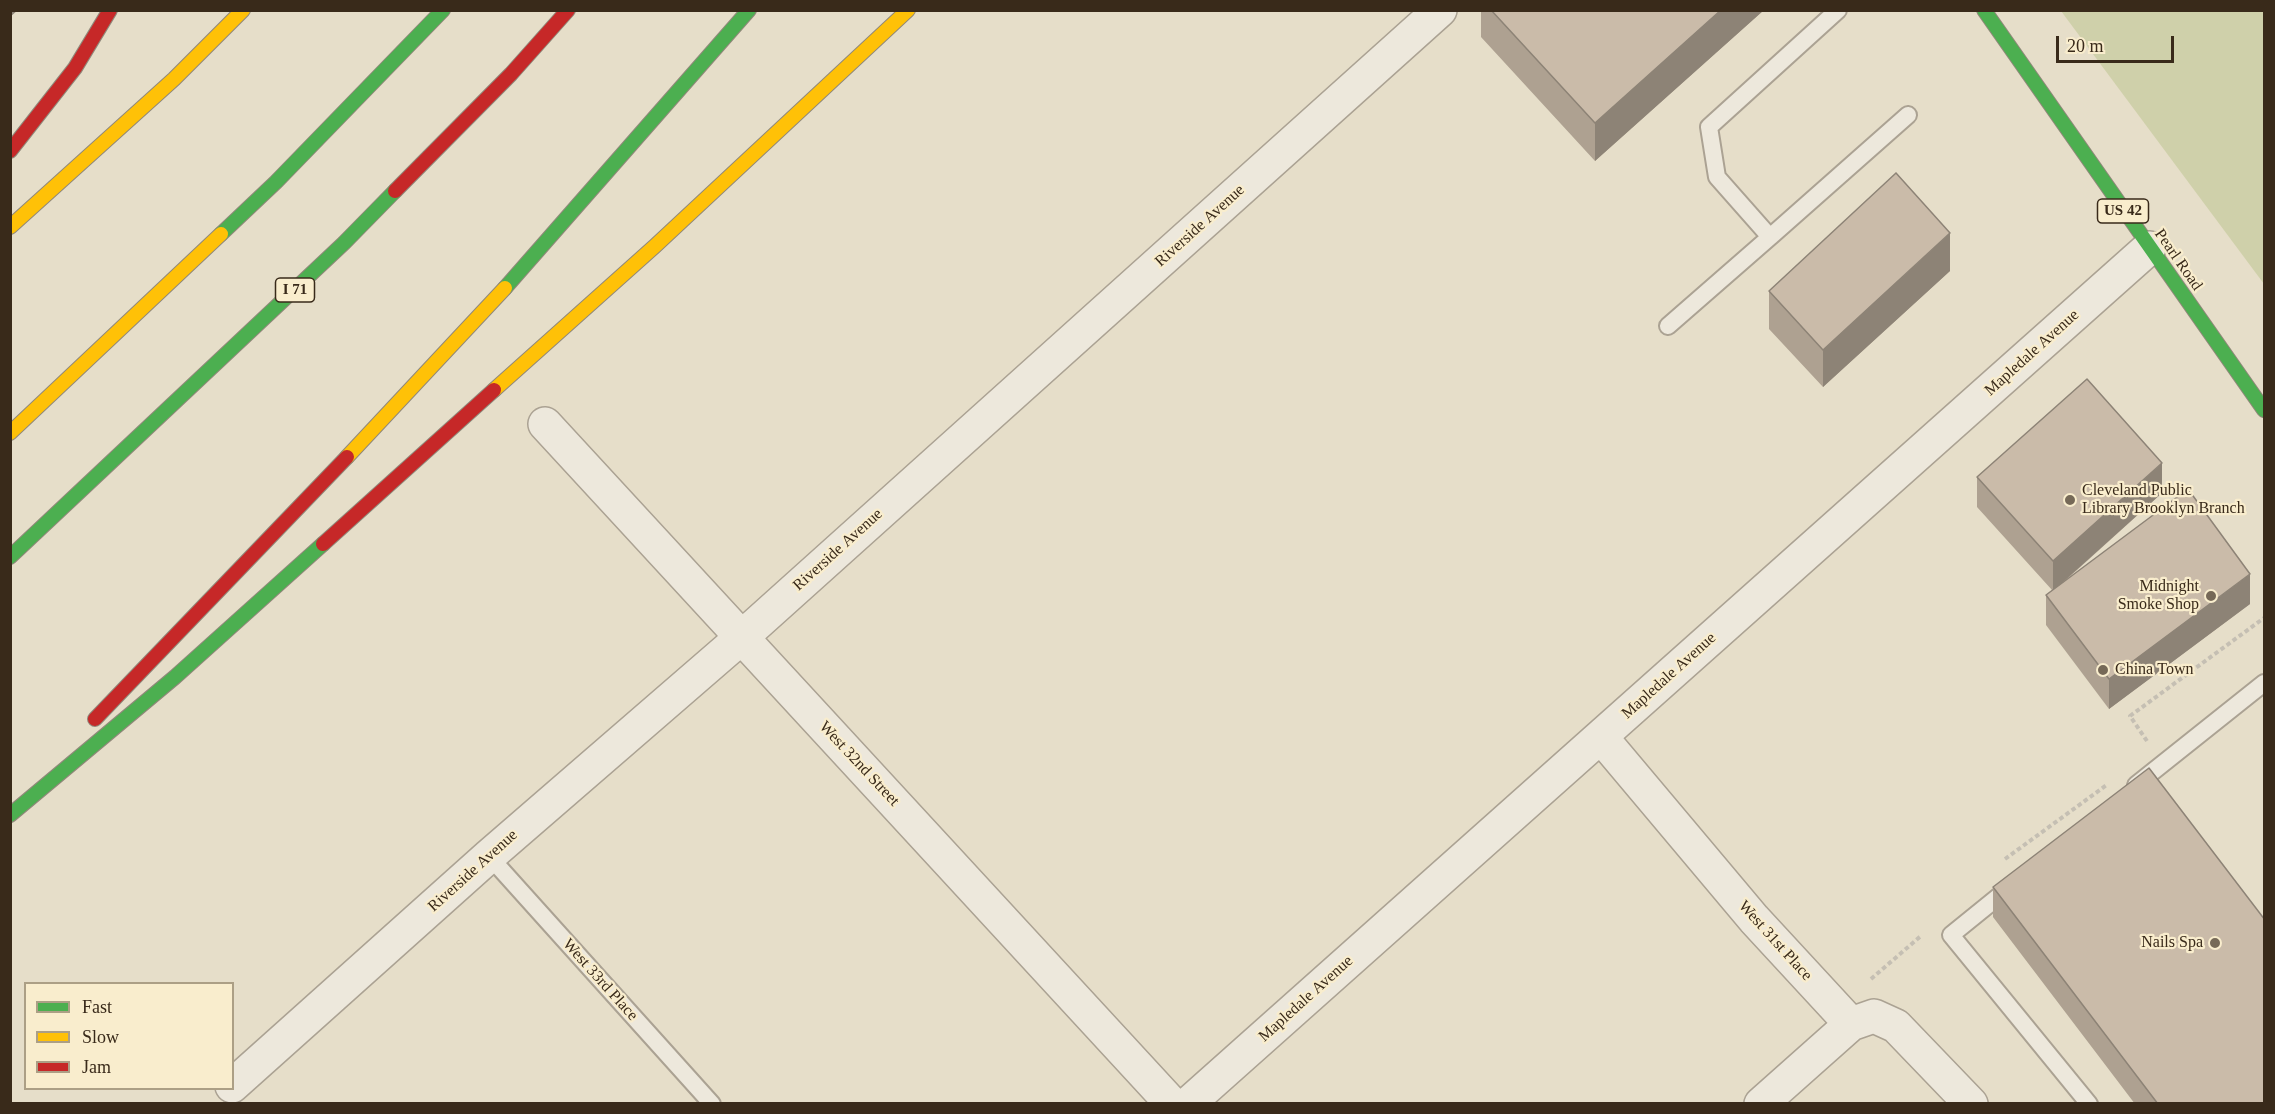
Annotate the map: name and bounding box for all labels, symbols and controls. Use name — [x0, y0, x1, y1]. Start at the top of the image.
scale bar — [2059, 24, 2178, 62]
text: 20 m — [2067, 36, 2104, 56]
street label: Riverside Avenue — [1151, 181, 1249, 271]
road number: US 42 — [2098, 199, 2148, 223]
street label: Pearl Road — [2150, 226, 2206, 294]
road number: I 71 — [276, 278, 314, 302]
street label: Mapledale Avenue — [1981, 306, 2083, 400]
place label: Cleveland Public Library Brooklyn Branch — [2082, 481, 2245, 519]
marker: Cleveland Public Library Brooklyn Branch — [2063, 493, 2077, 507]
street label: Riverside Avenue — [789, 505, 887, 595]
place label: Midnight Smoke Shop — [2118, 577, 2199, 615]
marker: Midnight Smoke Shop — [2204, 589, 2218, 603]
street label: Mapledale Avenue — [1618, 629, 1720, 723]
place label: China Town — [2115, 660, 2193, 680]
marker: China Town — [2096, 663, 2110, 677]
street label: West 32nd Street — [815, 718, 903, 810]
street label: Riverside Avenue — [424, 826, 522, 916]
street label: West 31st Place — [1734, 897, 1816, 985]
place label: Nails Spa — [2141, 933, 2203, 953]
street label: West 33rd Place — [558, 935, 642, 1025]
marker: Nails Spa — [2208, 936, 2222, 950]
street label: Mapledale Avenue — [1255, 952, 1357, 1046]
legend — [24, 982, 234, 1090]
text: Fast — [82, 997, 112, 1017]
text: Slow — [82, 1027, 119, 1047]
text: Jam — [82, 1057, 111, 1077]

